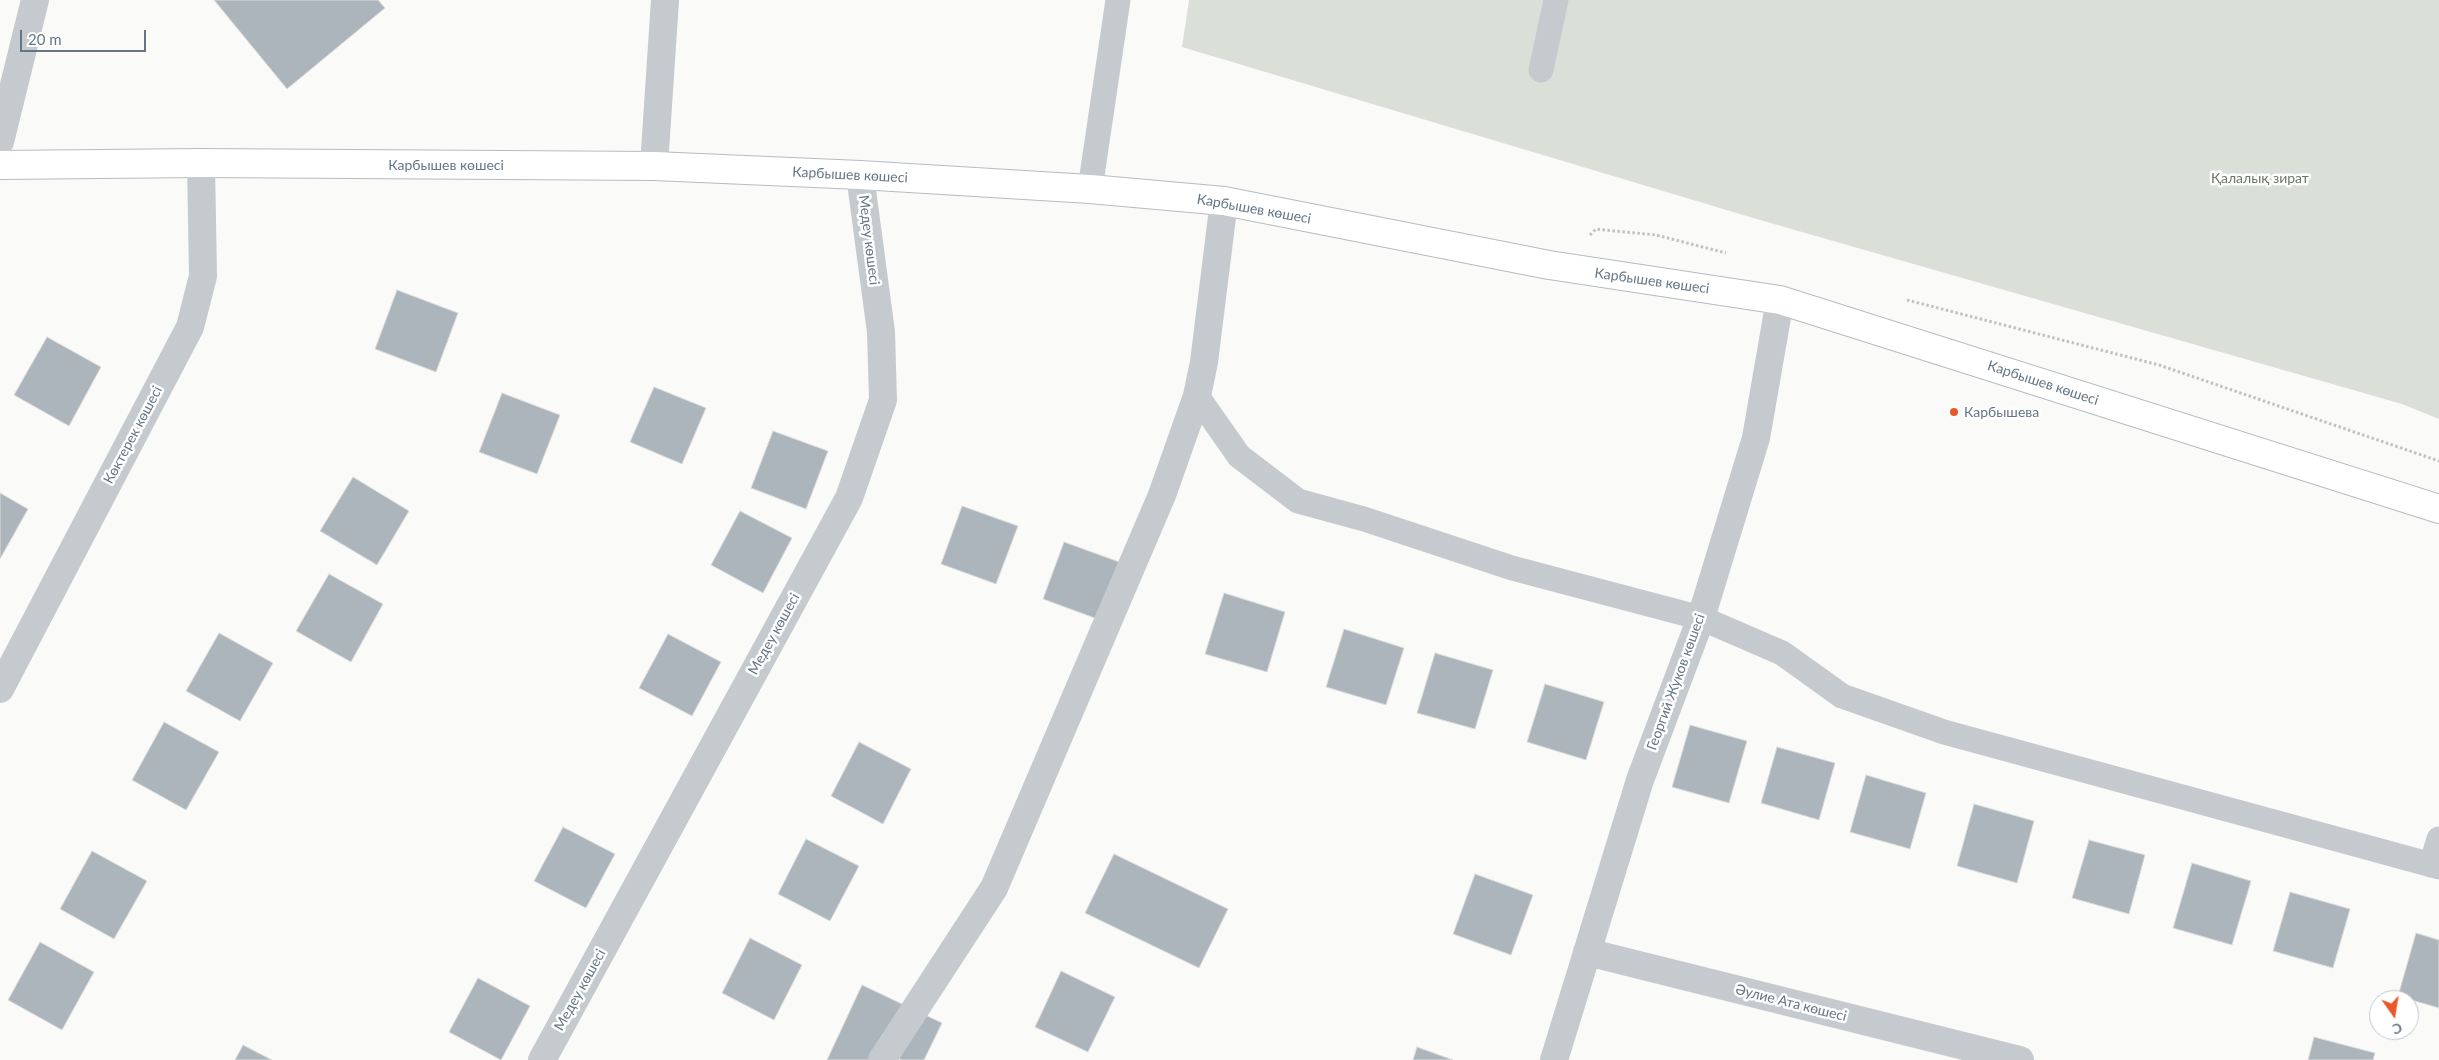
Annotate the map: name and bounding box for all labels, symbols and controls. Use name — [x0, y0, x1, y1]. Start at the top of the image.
scale bar — [22, 20, 149, 52]
text: 20 m — [28, 30, 62, 48]
street label: Карбышев көшесі — [388, 157, 504, 173]
street label: Карбышев көшесі — [792, 164, 908, 186]
park label: Қалалық зират — [2211, 170, 2309, 186]
street label: Карбышев көшесі — [1196, 191, 1312, 227]
street label: Медеу көшесі — [855, 194, 883, 286]
street label: Карбышев көшесі — [1594, 265, 1710, 297]
street label: Карбышев көшесі — [1985, 357, 2101, 409]
street label: Көктерек көшесі — [100, 383, 166, 487]
place label: Карбышева — [1964, 404, 2039, 420]
marker: Карбышева — [1948, 406, 1960, 418]
street label: Медеу көшесі — [745, 590, 803, 678]
street label: Георгий Жуков көшесі — [1643, 611, 1709, 753]
street label: Медеу көшесі — [551, 946, 609, 1034]
street label: Әулие Ата көшесі — [1734, 981, 1848, 1025]
north arrow — [2369, 990, 2419, 1040]
text: С — [2391, 1020, 2404, 1038]

